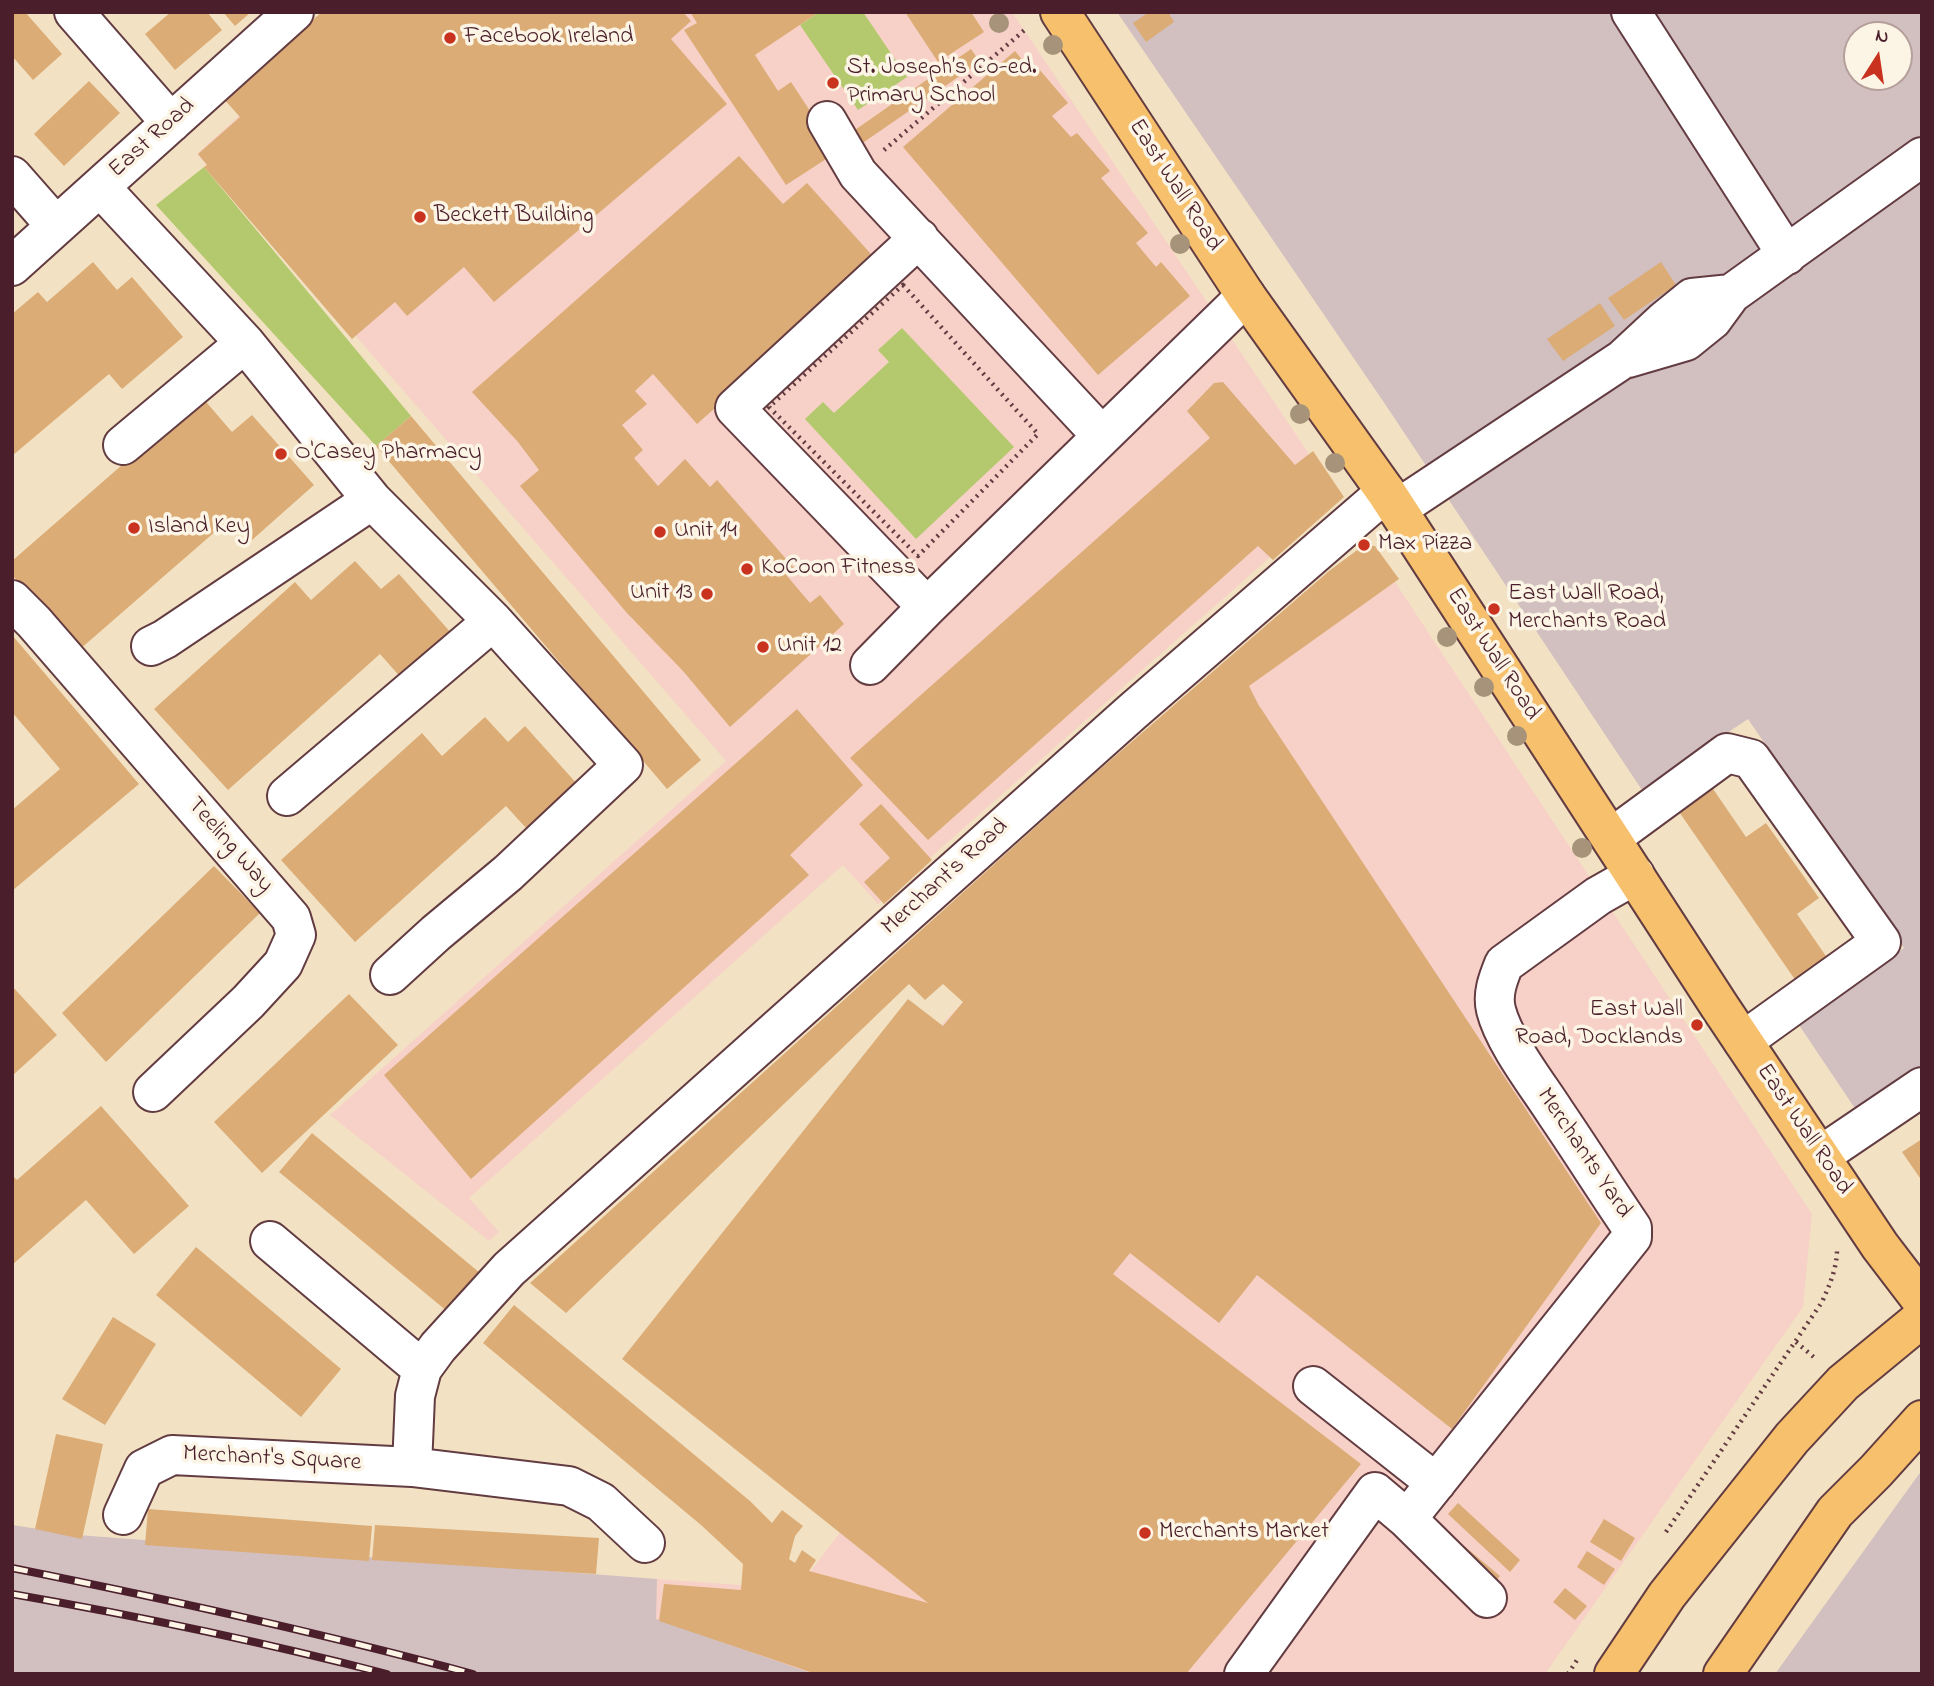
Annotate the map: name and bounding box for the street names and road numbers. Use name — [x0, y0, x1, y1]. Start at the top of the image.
street label: East Road — [104, 93, 202, 185]
street label: East Wall Road — [1121, 115, 1227, 257]
street label: East Wall Road — [1439, 584, 1545, 726]
street label: Teeling Way — [180, 792, 278, 900]
street label: Merchant's Road — [877, 814, 1015, 942]
street label: East Wall Road — [1749, 1059, 1857, 1201]
street label: Merchants Yard — [1529, 1083, 1637, 1225]
street label: Merchant's Square — [182, 1441, 362, 1479]

